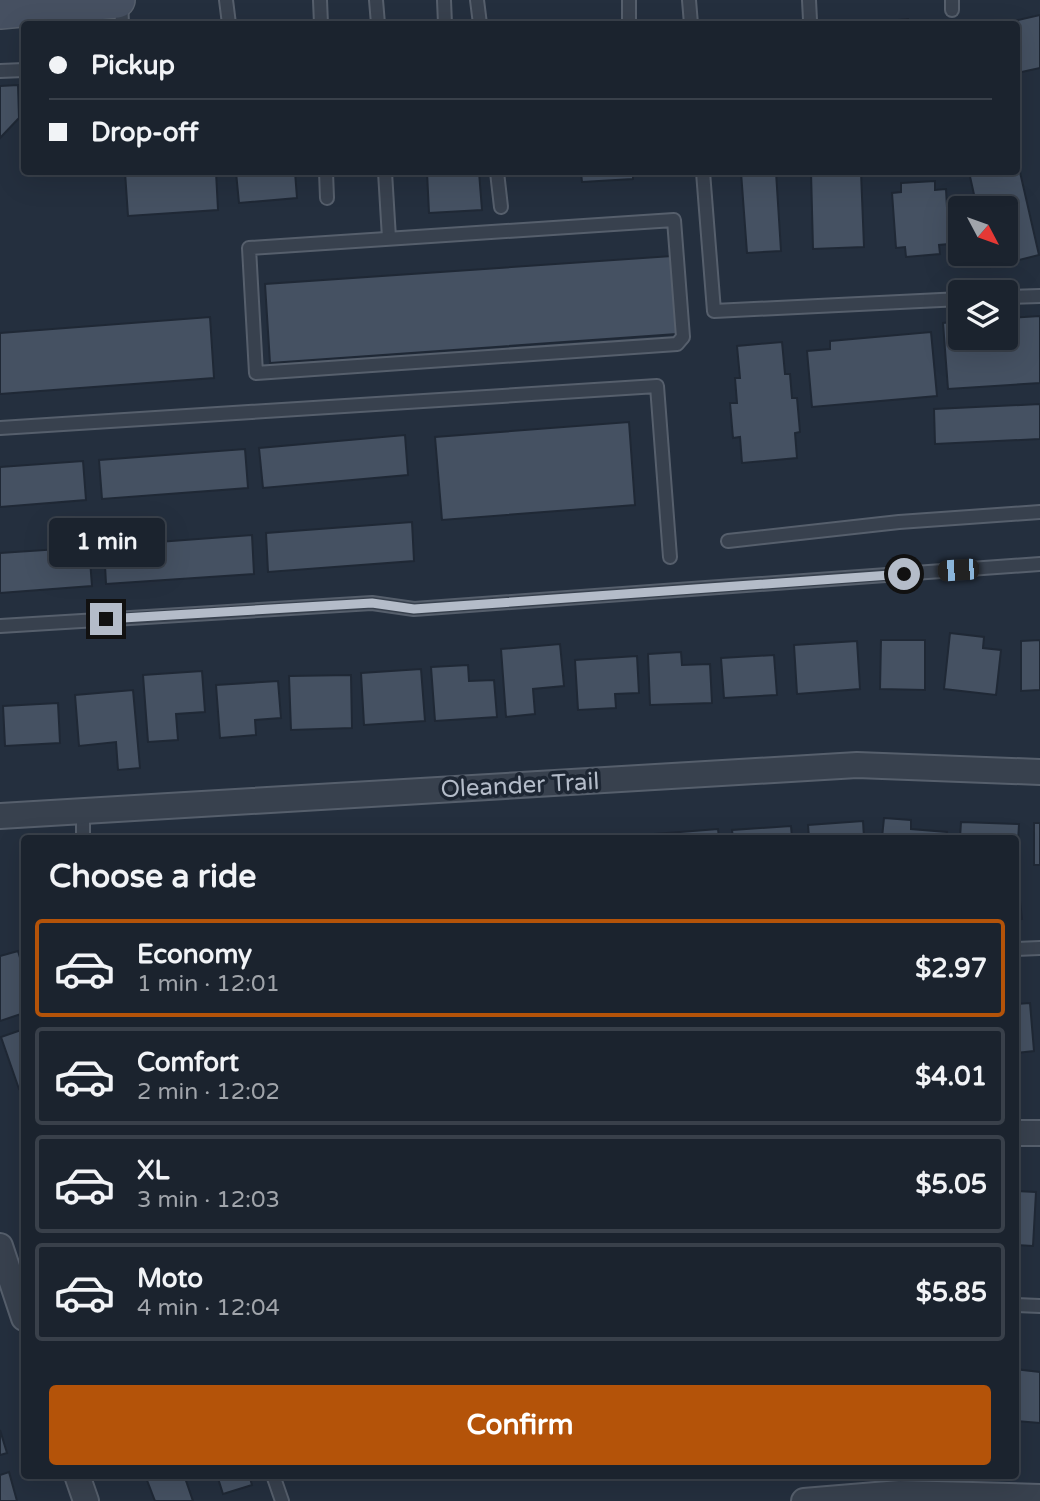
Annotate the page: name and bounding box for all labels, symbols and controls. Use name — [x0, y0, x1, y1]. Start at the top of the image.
text: Pickup — [91, 50, 175, 81]
text: Drop-off — [91, 117, 198, 148]
north arrow — [948, 196, 1018, 266]
map controls — [948, 196, 1018, 350]
button: layers — [948, 280, 1018, 350]
callout: 1 min — [48, 518, 164, 566]
text: 1 min — [76, 528, 138, 556]
route start — [888, 558, 920, 590]
car — [937, 558, 980, 582]
route end — [90, 603, 122, 635]
street label: Oleander Trail — [440, 767, 600, 804]
text: Choose a ride — [49, 858, 256, 896]
icon: car — [53, 937, 116, 1000]
text: Economy — [137, 939, 252, 970]
text: $2.97 — [915, 953, 987, 984]
text: 1 min · 12:01 — [137, 970, 280, 998]
icon: car — [53, 1045, 116, 1108]
text: Comfort — [137, 1047, 239, 1078]
text: $4.01 — [915, 1061, 987, 1092]
text: 2 min · 12:02 — [137, 1078, 280, 1106]
icon: car — [53, 1153, 116, 1216]
text: XL — [137, 1155, 169, 1186]
text: $5.05 — [915, 1169, 987, 1200]
text: 3 min · 12:03 — [137, 1186, 280, 1214]
icon: car — [53, 1261, 116, 1324]
text: Moto — [137, 1263, 203, 1294]
text: $5.85 — [916, 1277, 987, 1308]
text: 4 min · 12:04 — [137, 1294, 280, 1322]
button: Confirm — [49, 1385, 991, 1465]

